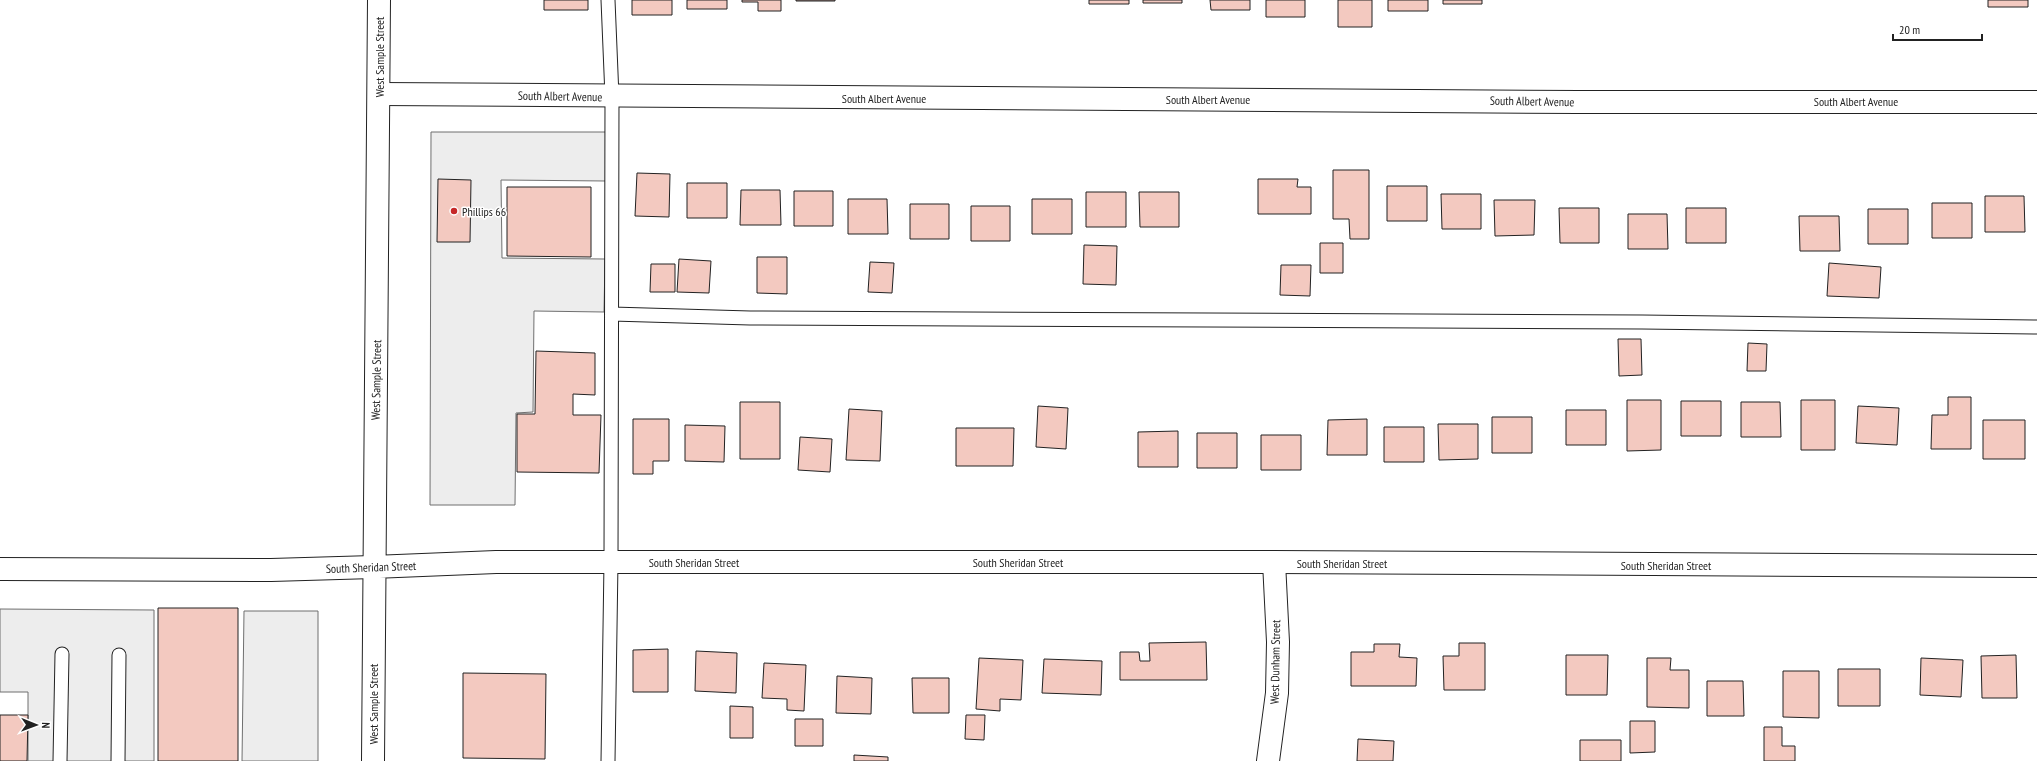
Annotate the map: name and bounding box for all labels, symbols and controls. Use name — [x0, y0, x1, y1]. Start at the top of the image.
street label: West Sample Street — [372, 16, 387, 97]
scale bar — [1893, 16, 1982, 42]
text: 20 m — [1899, 22, 1920, 37]
street label: South Albert Avenue — [518, 88, 602, 104]
street label: South Albert Avenue — [842, 91, 926, 106]
street label: South Albert Avenue — [1166, 92, 1250, 107]
street label: South Albert Avenue — [1490, 93, 1574, 109]
street label: South Albert Avenue — [1814, 94, 1898, 109]
place label: Phillips 66 — [462, 204, 506, 219]
marker: Phillips 66 — [449, 206, 459, 216]
street label: West Sample Street — [368, 339, 384, 420]
street label: South Sheridan Street — [649, 555, 740, 570]
street label: South Sheridan Street — [973, 555, 1064, 570]
street label: South Sheridan Street — [1297, 556, 1388, 571]
street label: South Sheridan Street — [325, 558, 417, 576]
street label: South Sheridan Street — [1621, 558, 1712, 573]
street label: West Dunham Street — [1267, 619, 1283, 704]
street label: West Sample Street — [366, 663, 381, 744]
north arrow — [16, 705, 56, 745]
text: N — [39, 722, 53, 728]

